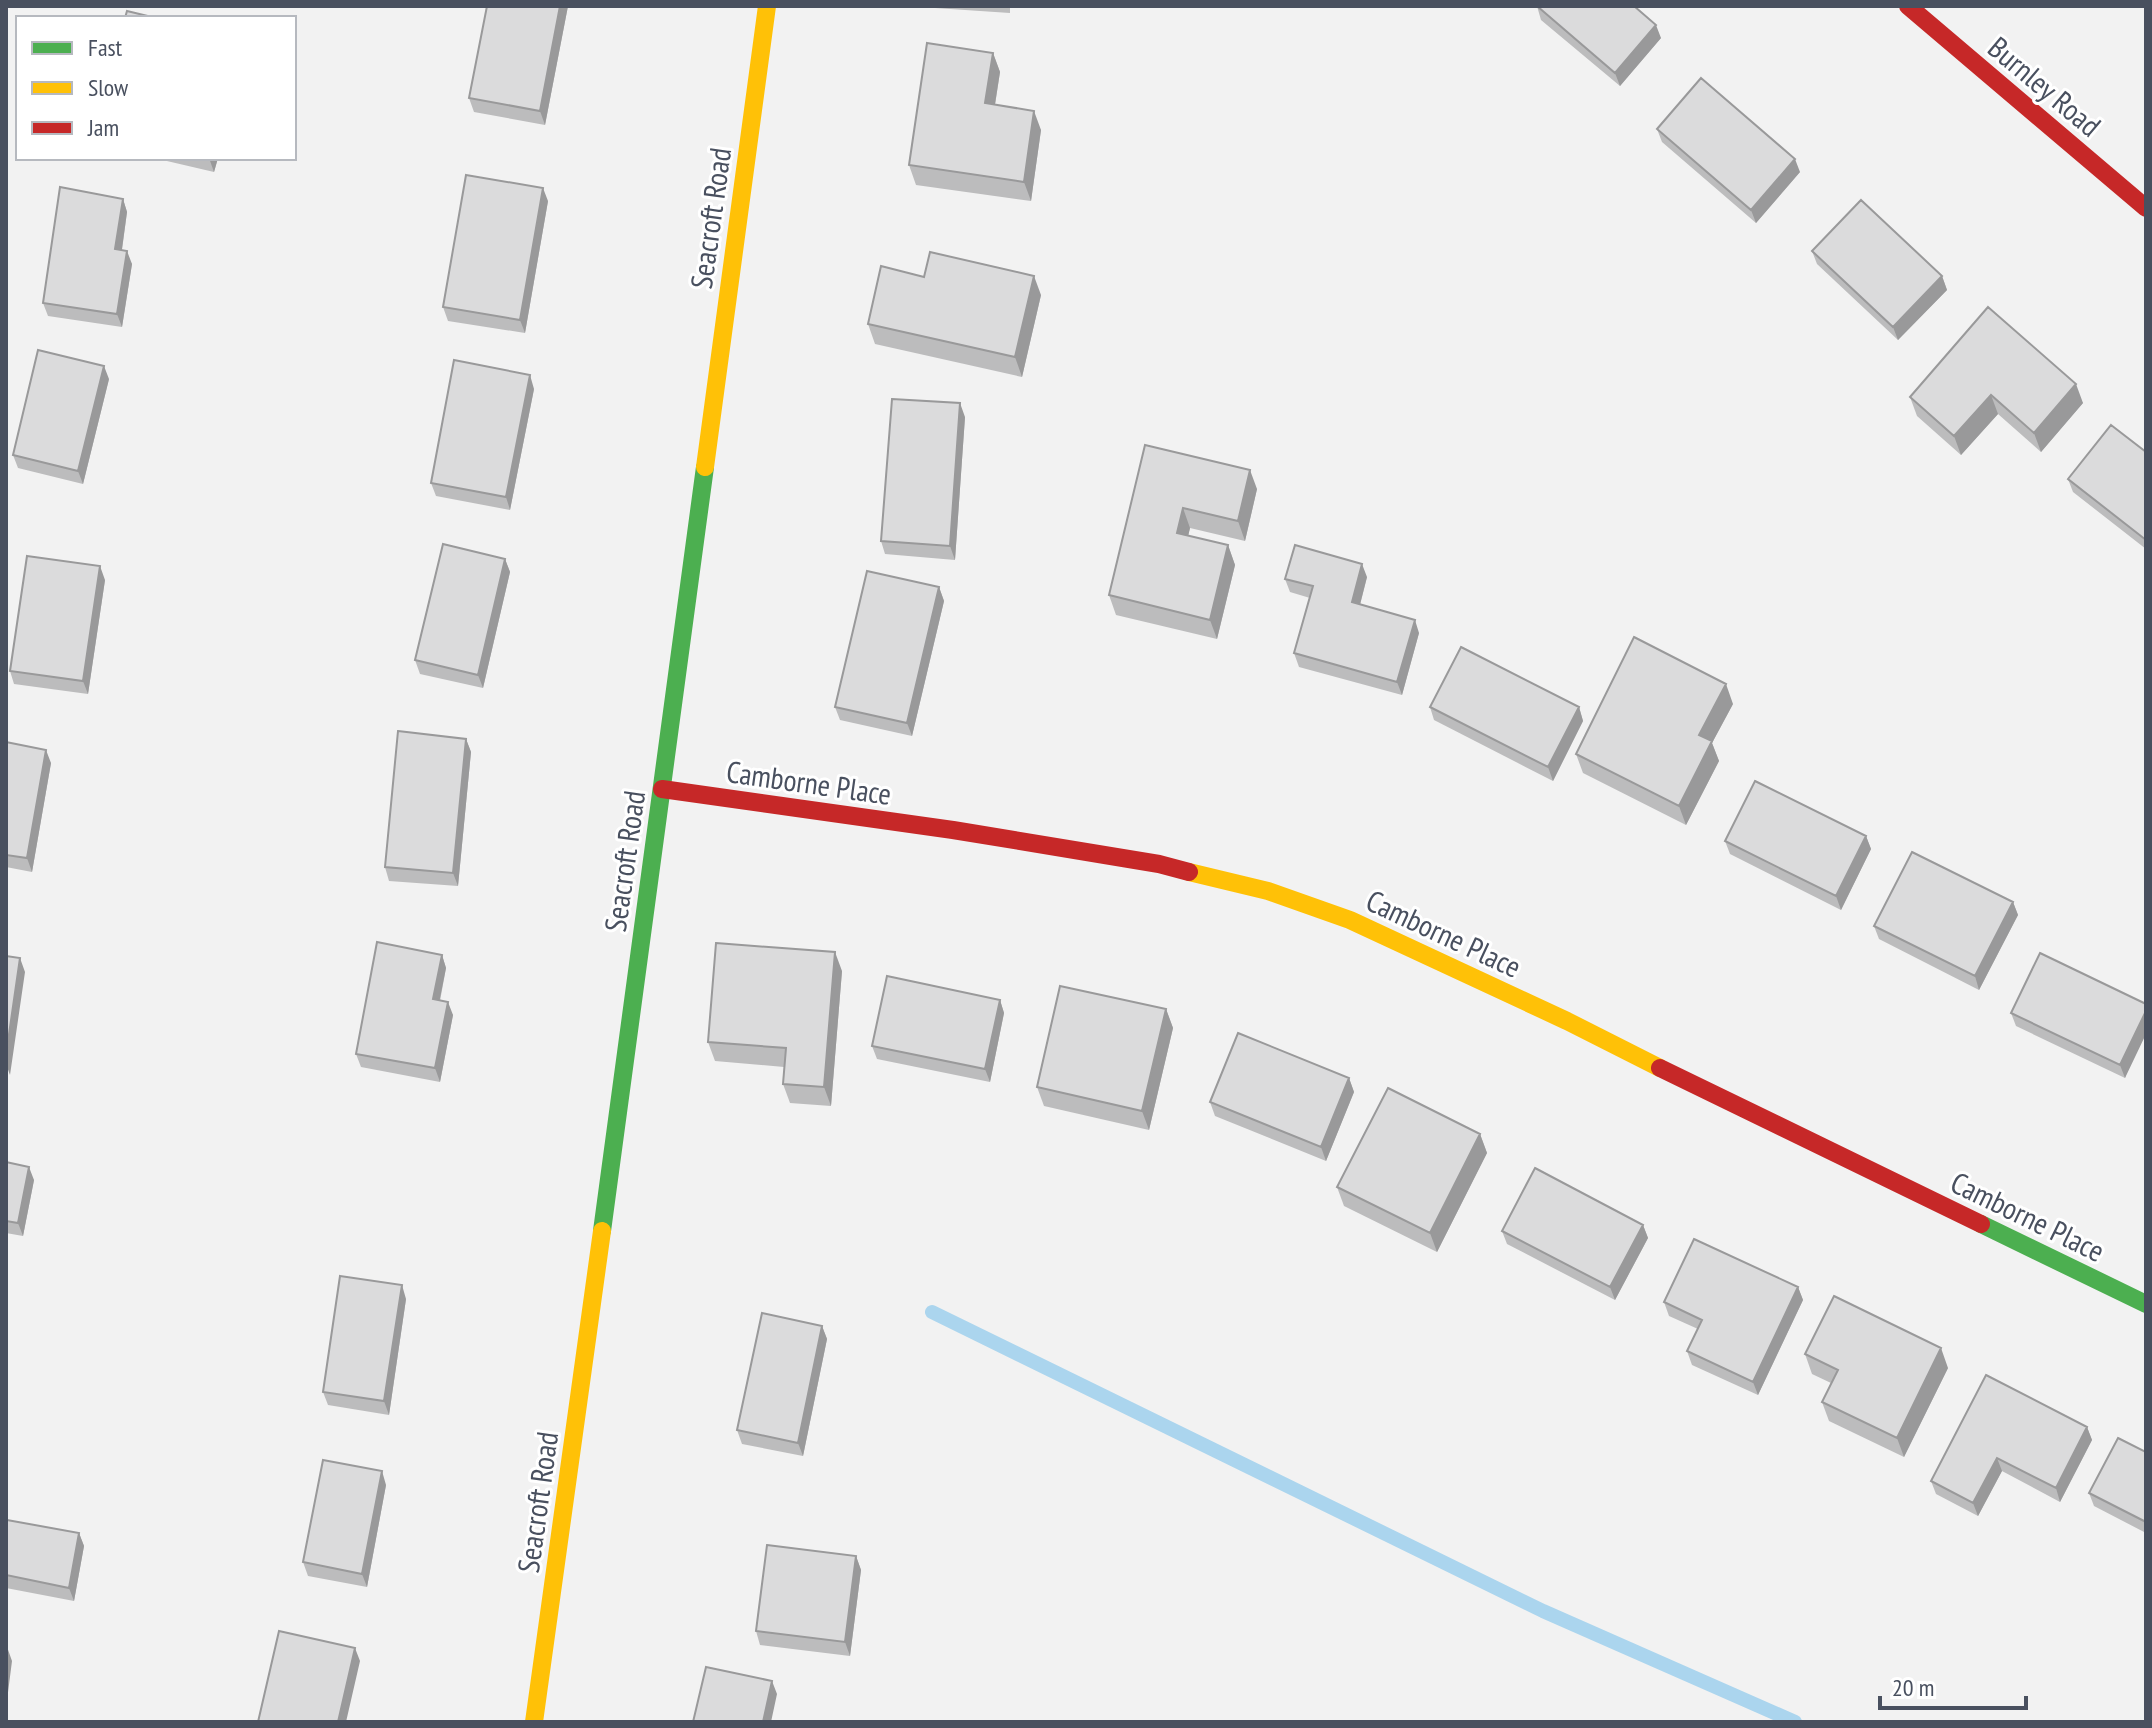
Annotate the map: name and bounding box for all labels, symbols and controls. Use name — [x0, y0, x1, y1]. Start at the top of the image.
legend — [16, 16, 296, 160]
street label: Burnley Road — [1981, 28, 2109, 144]
text: Fast — [88, 32, 123, 63]
text: Slow — [88, 72, 129, 103]
text: Jam — [87, 112, 119, 143]
street label: Seacroft Road — [681, 145, 739, 291]
street label: Camborne Place — [724, 751, 894, 813]
street label: Seacroft Road — [595, 788, 653, 934]
street label: Camborne Place — [1360, 880, 1528, 986]
street label: Camborne Place — [1945, 1162, 2111, 1270]
street label: Seacroft Road — [508, 1429, 566, 1575]
scale bar — [1880, 1660, 2026, 1710]
text: 20 m — [1892, 1672, 1934, 1703]

